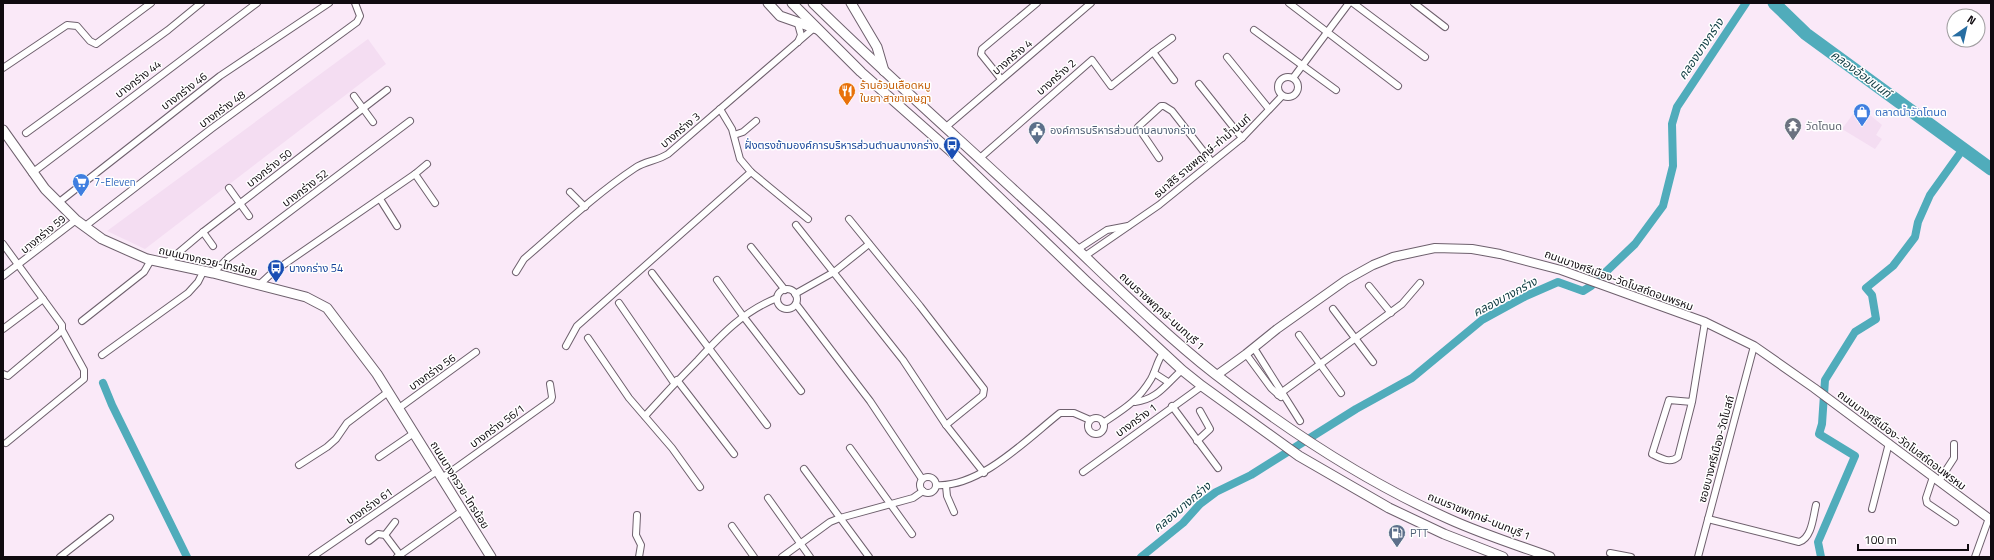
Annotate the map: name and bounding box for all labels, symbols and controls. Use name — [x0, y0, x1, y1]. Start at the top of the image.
north arrow — [1946, 8, 1986, 48]
text: N — [1964, 11, 1979, 28]
water label: คลองบางกร่าง — [1673, 14, 1728, 83]
street label: บางกร่าง 4 — [988, 35, 1036, 79]
water label: คลองอ้อมนนท์ — [1827, 45, 1897, 103]
street label: บางกร่าง 2 — [1033, 55, 1079, 99]
street label: บางกร่าง 44 — [112, 56, 164, 102]
street label: บางกร่าง 46 — [158, 68, 210, 114]
place label: ร้านอ้วนเลือดหมู ใบยา สาขาเจษฎา — [860, 77, 931, 106]
restaurant icon: ร้านอ้วนเลือดหมู ใบยา สาขาเจษฎา — [837, 81, 857, 106]
street label: บางกร่าง 48 — [195, 87, 249, 131]
shop icon: ตลาดน้ำวัดโตนด — [1852, 102, 1872, 127]
place label: ตลาดน้ำวัดโตนด — [1875, 104, 1947, 120]
street label: บางกร่าง 3 — [656, 108, 704, 152]
street label: ธนาสิริ ราชพฤกษ์-ท่าน้ำนนท์ — [1150, 111, 1254, 201]
temple icon: วัดโตนด — [1783, 116, 1803, 141]
place label: วัดโตนด — [1806, 118, 1842, 134]
public building icon: องค์การบริหารส่วนตำบลบางกร่าง — [1027, 120, 1047, 145]
place label: องค์การบริหารส่วนตำบลบางกร่าง — [1050, 122, 1196, 138]
bus stop icon: ฝั่งตรงข้ามองค์การบริหารส่วนตำบลบางกร่าง — [942, 135, 962, 160]
place label: ฝั่งตรงข้ามองค์การบริหารส่วนตำบลบางกร่าง — [745, 137, 939, 153]
street label: บางกร่าง 50 — [243, 145, 295, 191]
street label: บางกร่าง 52 — [279, 165, 331, 211]
supermarket icon: 7-Eleven — [71, 172, 91, 197]
place label: 7-Eleven — [94, 174, 136, 190]
street label: บางกร่าง 59 — [17, 211, 69, 257]
street label: ถนนบางกรวย-ไทรน้อย — [157, 242, 259, 280]
street label: ถนนบางศรีเมือง-วัดโบสถ์ดอนพรหม — [1542, 246, 1696, 314]
bus stop icon: บางกร่าง 54 — [266, 258, 286, 283]
place label: บางกร่าง 54 — [289, 260, 343, 276]
street label: ถนนราชพฤกษ์-นนทบุรี 1 — [1116, 268, 1208, 354]
water label: คลองบางกร่าง — [1469, 271, 1541, 321]
street label: บางกร่าง 56 — [405, 350, 459, 394]
street label: ถนนบางศรีเมือง-วัดโบสถ์ดอนพรหม — [1834, 386, 1970, 494]
street label: ซอยบางศรีเมือง-วัดโบสถ์ — [1694, 394, 1738, 504]
street label: บางกร่าง 1 — [1112, 399, 1160, 441]
street label: บางกร่าง 56/1 — [466, 400, 528, 452]
street label: ถนนบางกรวย-ไทรน้อย — [426, 438, 494, 532]
water label: คลองบางกร่าง — [1149, 476, 1215, 537]
street label: บางกร่าง 61 — [342, 484, 396, 528]
street label: ถนนราชพฤกษ์-นนทบุรี 1 — [1425, 488, 1533, 544]
fuel station icon: PTT — [1387, 523, 1407, 548]
place label: PTT — [1410, 525, 1428, 541]
scale bar — [1858, 526, 1968, 552]
text: 100 m — [1864, 530, 1897, 549]

